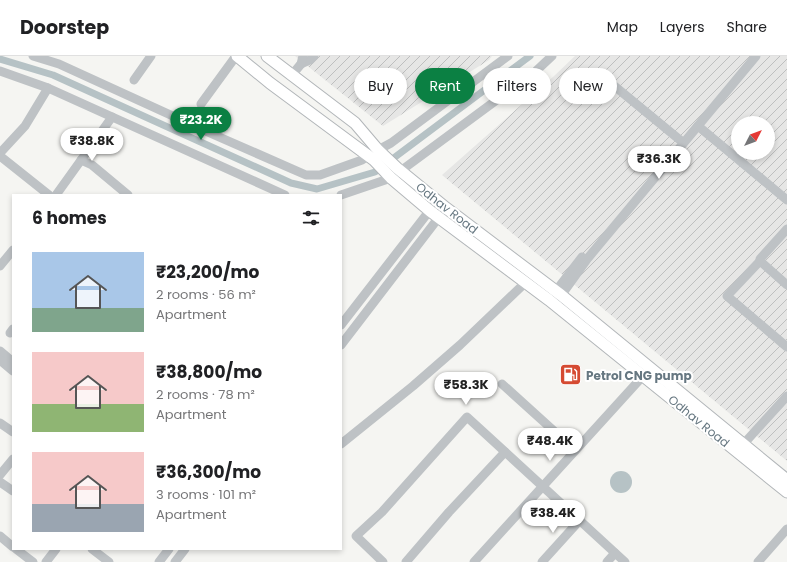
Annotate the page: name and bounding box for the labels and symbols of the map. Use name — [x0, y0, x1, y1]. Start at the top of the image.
pin: ₹23.2K — [168, 107, 234, 141]
north arrow — [731, 116, 775, 160]
pin: ₹38.8K — [59, 128, 125, 162]
pin: ₹36.3K — [626, 146, 692, 180]
street label: Odhav Road — [412, 178, 482, 238]
fuel station icon: Petrol CNG pump — [558, 362, 584, 388]
place label: Petrol CNG pump — [586, 367, 692, 384]
pin: ₹58.3K — [433, 372, 499, 406]
street label: Odhav Road — [665, 391, 733, 451]
pin: ₹48.4K — [517, 428, 583, 462]
pin: ₹38.4K — [520, 500, 586, 534]

